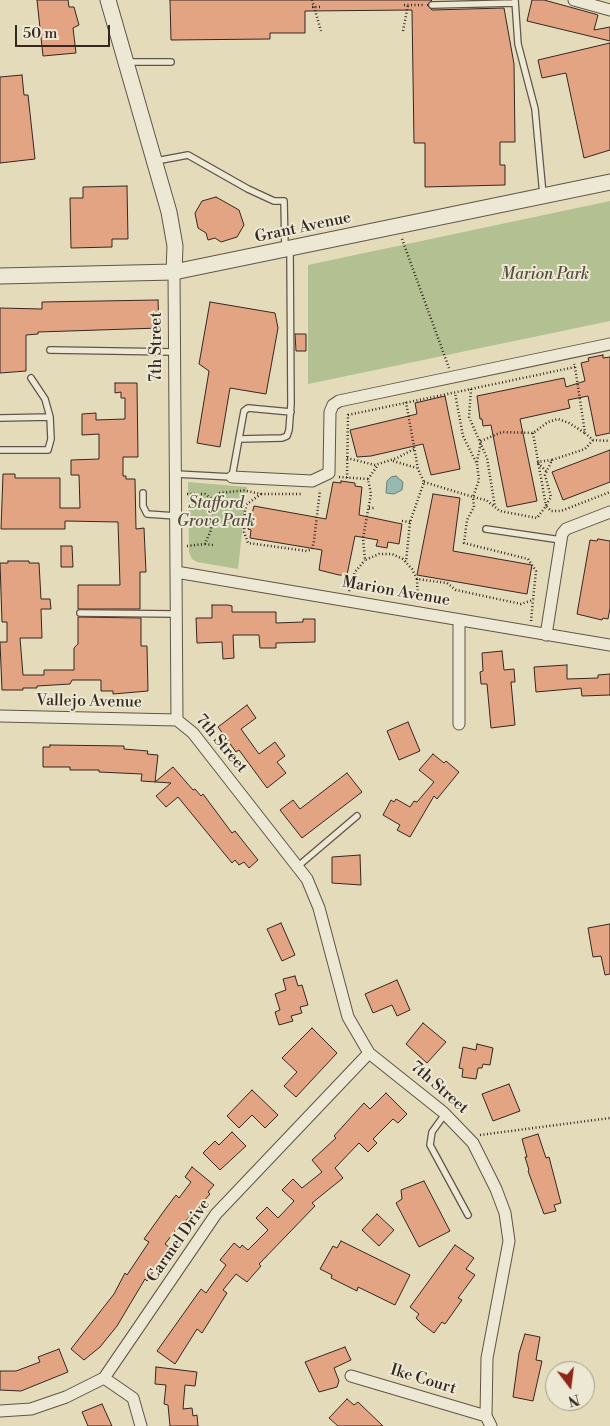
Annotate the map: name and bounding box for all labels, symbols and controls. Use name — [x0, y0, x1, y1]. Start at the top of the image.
scale bar — [18, 15, 112, 47]
text: 50 m — [23, 24, 57, 43]
street label: Grant Avenue — [253, 208, 353, 248]
park label: Marion Park — [501, 265, 589, 285]
street label: 7th Street — [147, 312, 167, 382]
park label: Stafford Grove Park — [177, 494, 255, 532]
street label: Marion Avenue — [341, 573, 451, 611]
street label: Vallejo Avenue — [36, 691, 142, 713]
street label: 7th Street — [191, 711, 251, 777]
street label: 7th Street — [406, 1058, 472, 1118]
street label: Carmel Drive — [143, 1196, 215, 1286]
street label: Ike Court — [388, 1361, 458, 1399]
north arrow — [545, 1361, 595, 1411]
text: N — [566, 1389, 581, 1410]

